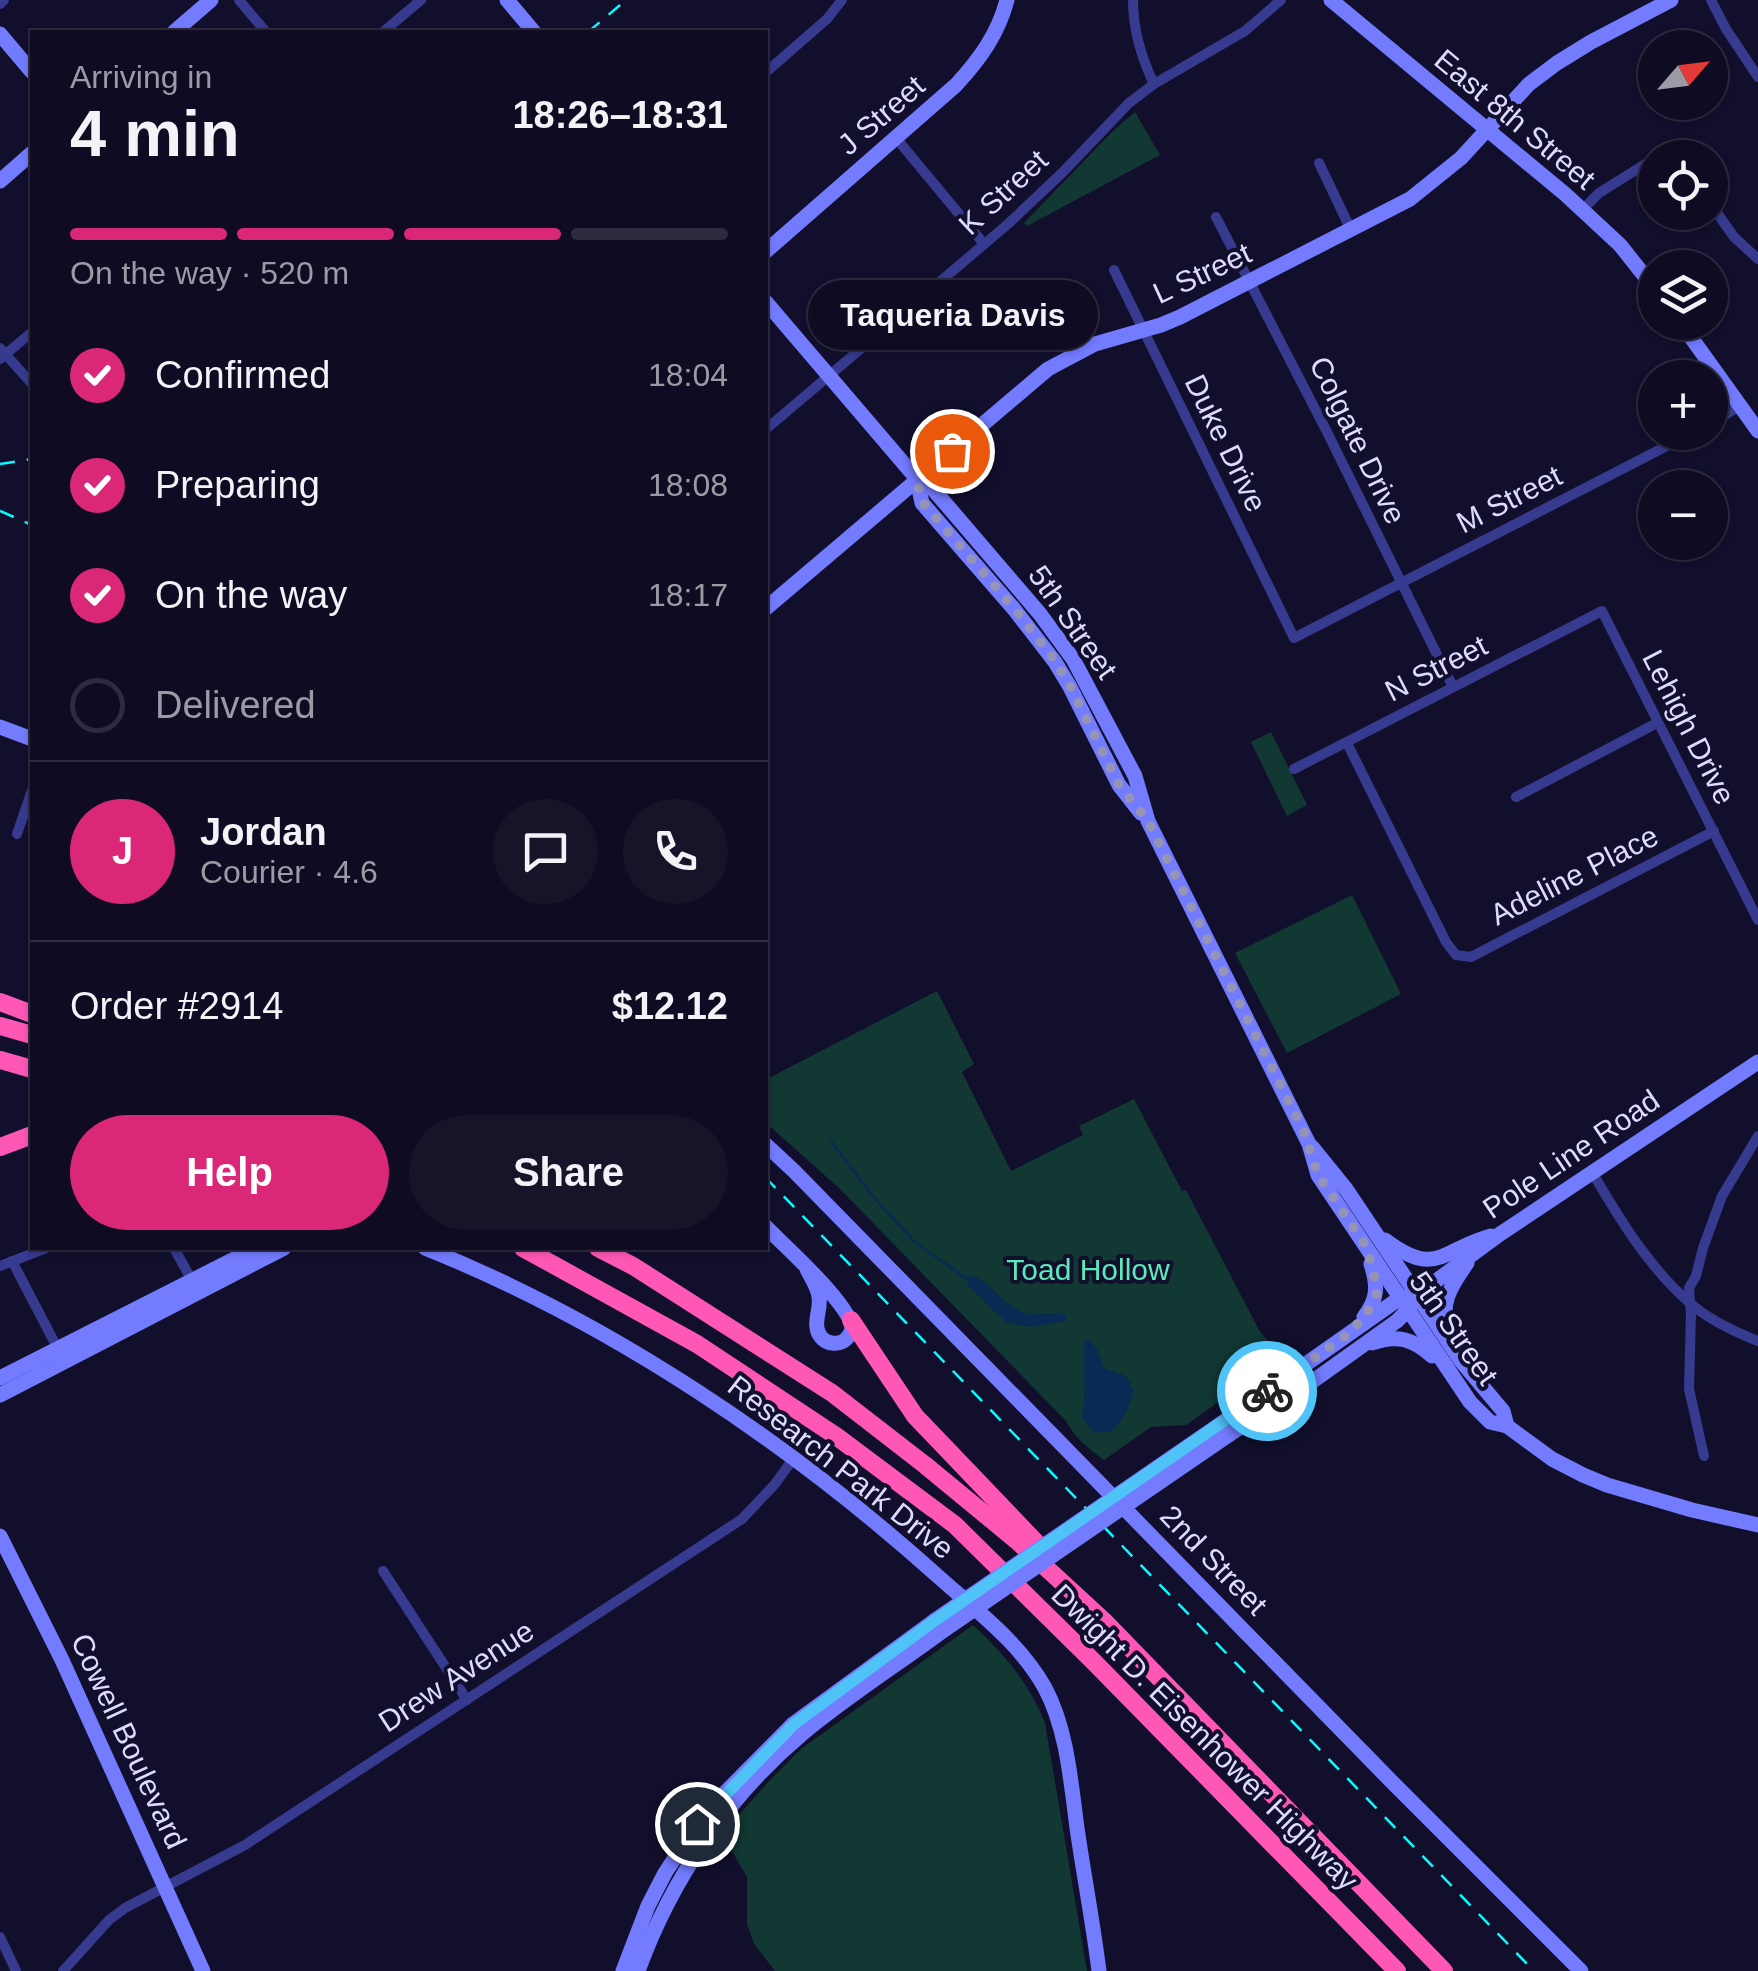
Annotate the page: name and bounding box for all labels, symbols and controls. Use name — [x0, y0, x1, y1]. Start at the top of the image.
north arrow — [1638, 30, 1728, 120]
map controls — [1638, 30, 1728, 560]
street label: East 8th Street — [1428, 43, 1602, 196]
text: Arriving in — [70, 59, 212, 95]
street label: J Street — [831, 68, 931, 161]
text: 18:26–18:31 — [512, 94, 728, 136]
text: 4 min — [70, 97, 240, 170]
button: locate — [1638, 140, 1728, 230]
street label: K Street — [952, 143, 1054, 241]
street label: L Street — [1148, 236, 1257, 310]
button: layers — [1638, 250, 1728, 340]
text: On the way · 520 m — [70, 255, 349, 291]
callout: Taqueria Davis — [807, 281, 1097, 351]
text: Taqueria Davis — [840, 297, 1066, 333]
icon: check — [70, 348, 125, 403]
street label: Colgate Drive — [1303, 351, 1413, 529]
text: Confirmed — [155, 354, 330, 396]
text: 18:04 — [648, 357, 728, 393]
button: + — [1638, 360, 1728, 450]
street label: Duke Drive — [1179, 369, 1273, 517]
pin — [910, 409, 995, 494]
icon: bag — [925, 424, 980, 479]
icon: check — [70, 458, 125, 513]
street label: M Street — [1451, 458, 1568, 539]
text: Preparing — [155, 464, 320, 506]
text: 18:08 — [648, 467, 728, 503]
button: − — [1638, 470, 1728, 560]
street label: 5th Street — [1022, 559, 1124, 685]
icon: check — [70, 568, 125, 623]
text: On the way — [155, 574, 347, 616]
text: 18:17 — [648, 577, 728, 613]
street label: N Street — [1379, 628, 1493, 708]
street label: Lehigh Drive — [1636, 644, 1742, 810]
text: Delivered — [155, 684, 316, 726]
button: chat — [493, 799, 598, 904]
button: phone — [623, 799, 728, 904]
text: Jordan — [200, 811, 327, 853]
street label: Adeline Place — [1485, 819, 1663, 931]
text: J — [112, 830, 133, 872]
text: Courier · 4.6 — [200, 854, 378, 890]
text: Order #2914 — [70, 985, 283, 1027]
text: $12.12 — [612, 985, 728, 1027]
street label: Pole Line Road — [1477, 1083, 1665, 1225]
button: Help — [70, 1115, 389, 1230]
button: Share — [409, 1115, 728, 1230]
park label: Toad Hollow — [1006, 1253, 1170, 1286]
street label: 5th Street — [1403, 1265, 1505, 1391]
courier — [1217, 1341, 1317, 1441]
icon: bike — [1240, 1364, 1295, 1419]
street label: Research Park Drive — [722, 1369, 960, 1565]
street label: 2nd Street — [1154, 1499, 1274, 1622]
street label: Dwight D. Eisenhower Highway — [1045, 1577, 1365, 1897]
street label: Drew Avenue — [372, 1614, 540, 1738]
street label: Cowell Boulevard — [65, 1628, 193, 1854]
pin — [655, 1782, 740, 1867]
icon: home — [670, 1797, 725, 1852]

